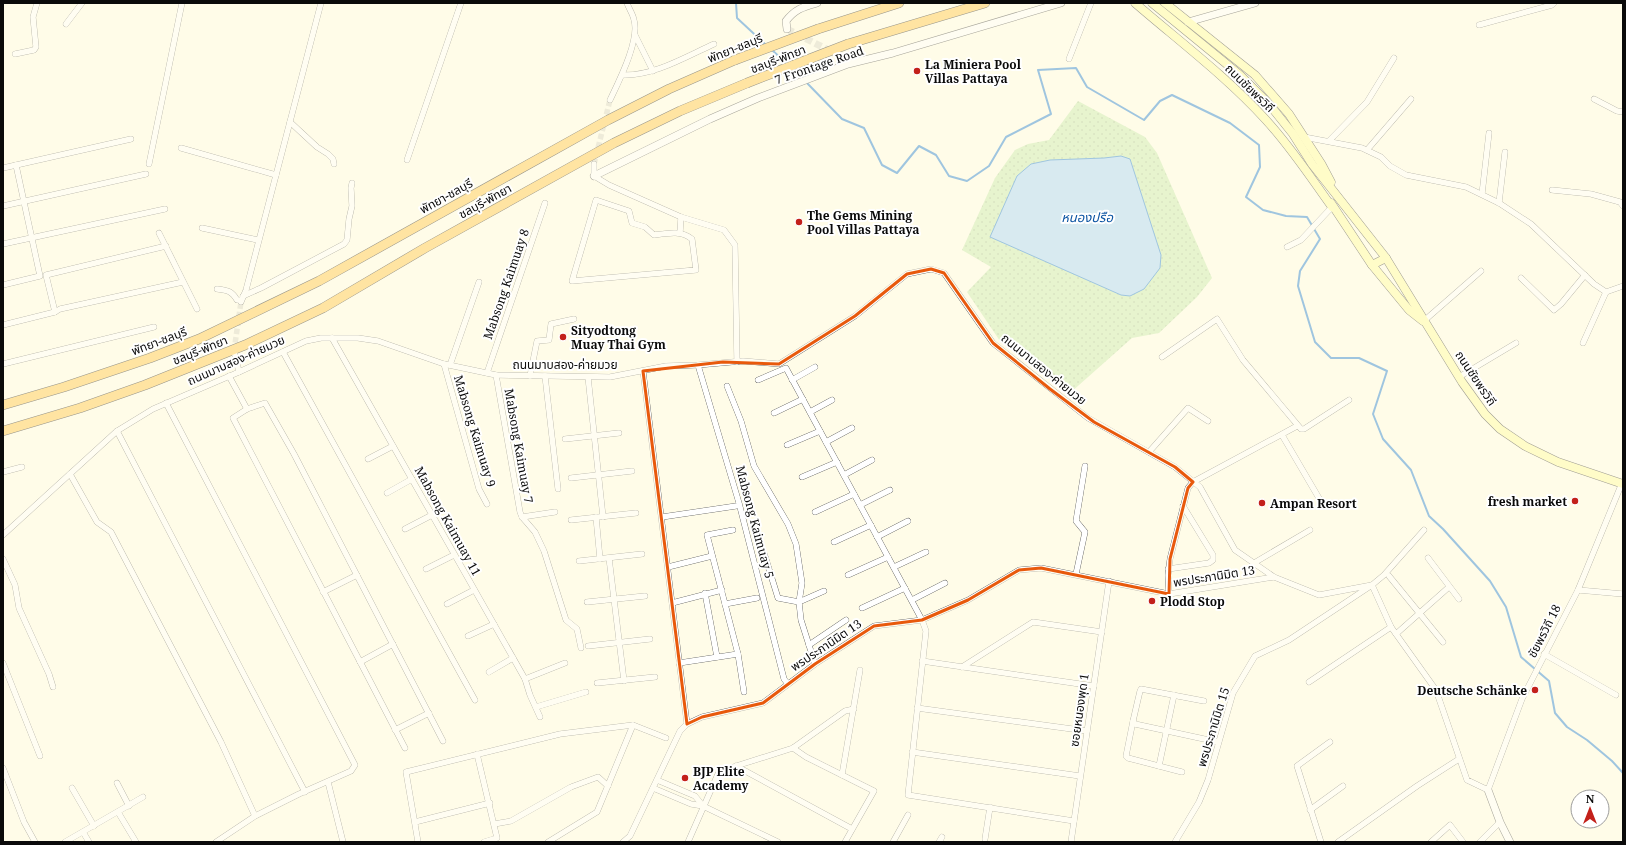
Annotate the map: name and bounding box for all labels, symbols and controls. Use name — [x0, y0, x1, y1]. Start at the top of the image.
street label: พัทยา-ชลบุรี — [705, 29, 765, 67]
street label: ชลบุรี-พัทยา — [748, 41, 808, 77]
street label: 7 Frontage Road — [772, 42, 866, 88]
place label: La Miniera Pool Villas Pattaya — [925, 56, 1022, 87]
street label: ถนนชัยพรวิถี — [1221, 60, 1279, 116]
marker: La Miniera Pool Villas Pattaya — [912, 66, 922, 76]
street label: พัทยา-ชลบุรี — [417, 174, 476, 217]
street label: ชลบุรี-พัทยา — [456, 180, 514, 222]
place label: The Gems Mining Pool Villas Pattaya — [807, 207, 920, 238]
water label: หนองปรือ — [1061, 208, 1113, 226]
marker: The Gems Mining Pool Villas Pattaya — [794, 217, 804, 227]
street label: Mabsong Kaimuay 8 — [479, 226, 533, 342]
place label: Sityodtong Muay Thai Gym — [571, 322, 666, 353]
street label: พัทยา-ชลบุรี — [129, 323, 189, 359]
street label: ถนนมาบสอง-ค่ายมวย — [998, 329, 1090, 409]
street label: ชลบุรี-พัทยา — [170, 331, 230, 369]
street label: ถนนมาบสอง-ค่ายมวย — [185, 331, 287, 389]
marker: Sityodtong Muay Thai Gym — [558, 332, 568, 342]
street label: ถนนชัยพรวิถี — [1451, 347, 1501, 409]
street label: ถนนมาบสอง-ค่ายมวย — [512, 356, 618, 373]
street label: Mabsong Kaimuay 9 — [450, 373, 500, 489]
street label: Mabsong Kaimuay 7 — [501, 387, 538, 505]
street label: Mabsong Kaimuay 11 — [411, 463, 485, 579]
street label: Mabsong Kaimuay 5 — [732, 464, 778, 580]
place label: fresh market — [1488, 493, 1567, 510]
place label: Ampan Resort — [1270, 495, 1357, 512]
marker: fresh market — [1570, 496, 1580, 506]
marker: Ampan Resort — [1257, 498, 1267, 508]
street label: พรประภานิมิต 13 — [1172, 561, 1256, 591]
place label: Plodd Stop — [1160, 593, 1225, 610]
marker: Plodd Stop — [1147, 596, 1157, 606]
street label: ชัยพรวิถี 18 — [1523, 601, 1565, 661]
street label: พรประภานิมิต 13 — [787, 615, 865, 675]
street label: ซอยหนองพุด 1 — [1065, 672, 1093, 748]
place label: Deutsche Schänke — [1417, 682, 1527, 699]
street label: พรประภานิมิต 15 — [1193, 685, 1233, 769]
marker: Deutsche Schänke — [1530, 685, 1540, 695]
place label: BJP Elite Academy — [693, 763, 749, 794]
marker: BJP Elite Academy — [680, 773, 690, 783]
north arrow — [1570, 789, 1610, 829]
text: N — [1586, 791, 1595, 806]

